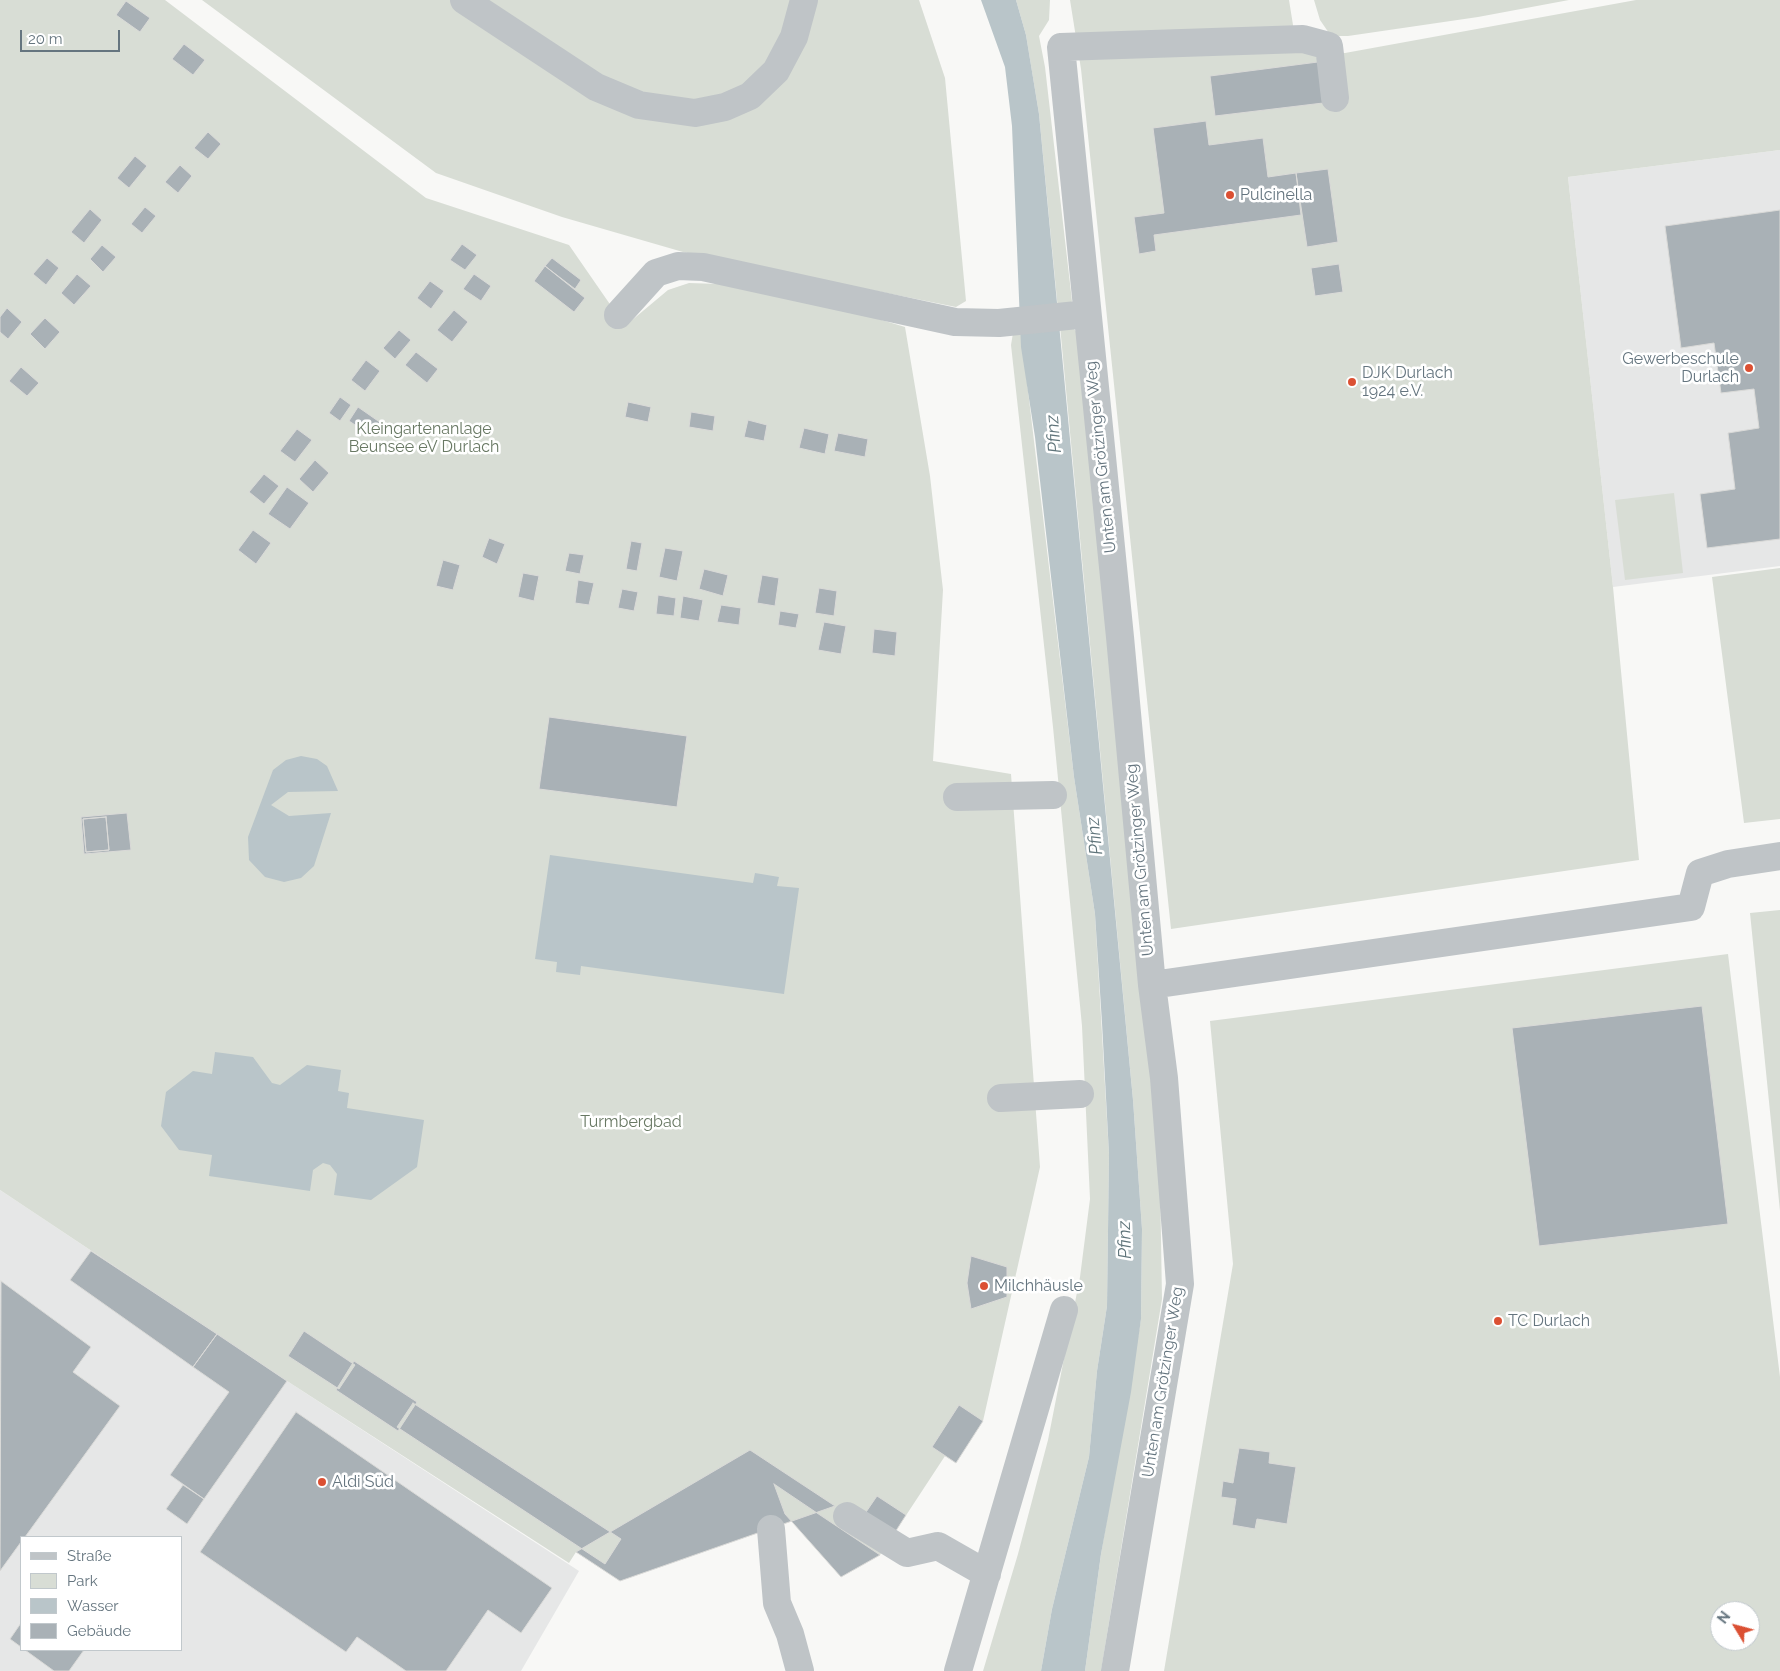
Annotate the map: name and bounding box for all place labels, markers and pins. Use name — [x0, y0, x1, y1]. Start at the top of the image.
place label: Pulcinella — [1240, 185, 1312, 205]
marker: Pulcinella — [1224, 189, 1236, 201]
place label: Gewerbeschule Durlach — [1622, 349, 1739, 387]
marker: Gewerbeschule Durlach — [1743, 362, 1755, 374]
place label: DJK Durlach 1924 e.V. — [1362, 363, 1453, 401]
marker: DJK Durlach 1924 e.V. — [1346, 376, 1358, 388]
place label: Milchhäusle — [994, 1276, 1083, 1296]
marker: Milchhäusle — [978, 1280, 990, 1292]
place label: TC Durlach — [1508, 1311, 1590, 1331]
marker: TC Durlach — [1492, 1315, 1504, 1327]
place label: Aldi Süd — [332, 1472, 394, 1492]
marker: Aldi Süd — [316, 1476, 328, 1488]

